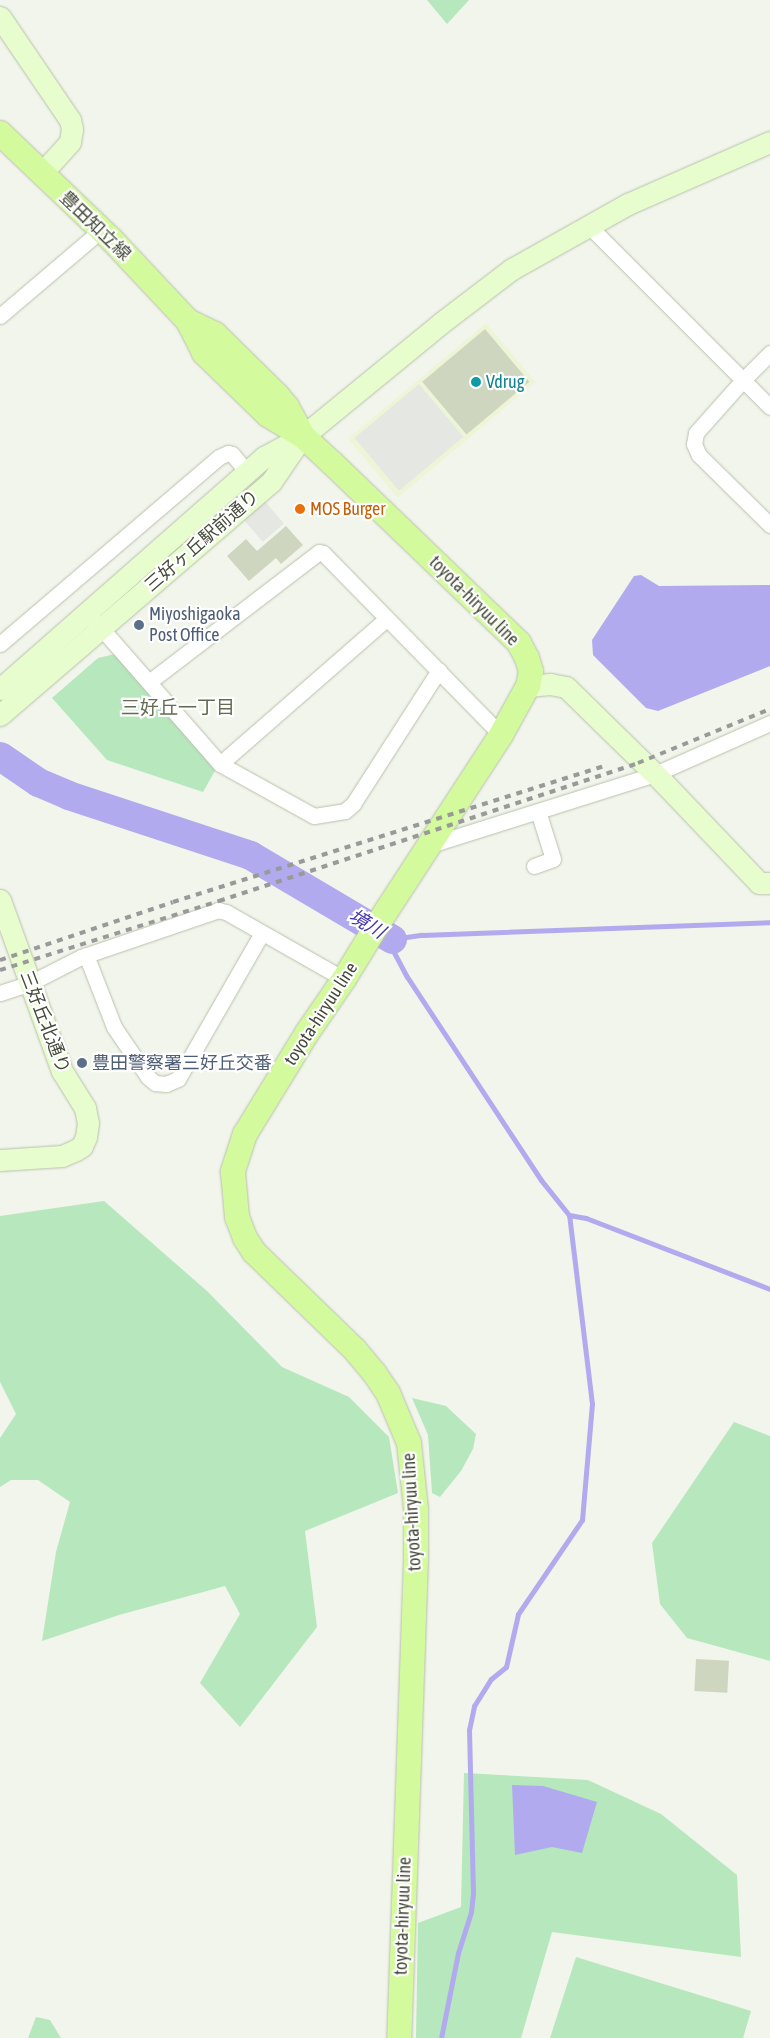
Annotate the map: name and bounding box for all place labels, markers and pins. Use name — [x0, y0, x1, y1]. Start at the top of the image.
place label: Vdrug — [486, 371, 525, 393]
marker: Vdrug — [470, 376, 482, 388]
place label: MOS Burger — [310, 498, 385, 520]
marker: MOS Burger — [294, 503, 306, 515]
place label: Miyoshigaoka Post Office — [149, 604, 241, 646]
marker: Miyoshigaoka Post Office — [133, 619, 145, 631]
place label: 豊田警察署三好丘交番 — [92, 1052, 272, 1074]
marker: 豊田警察署三好丘交番 — [76, 1057, 88, 1069]

